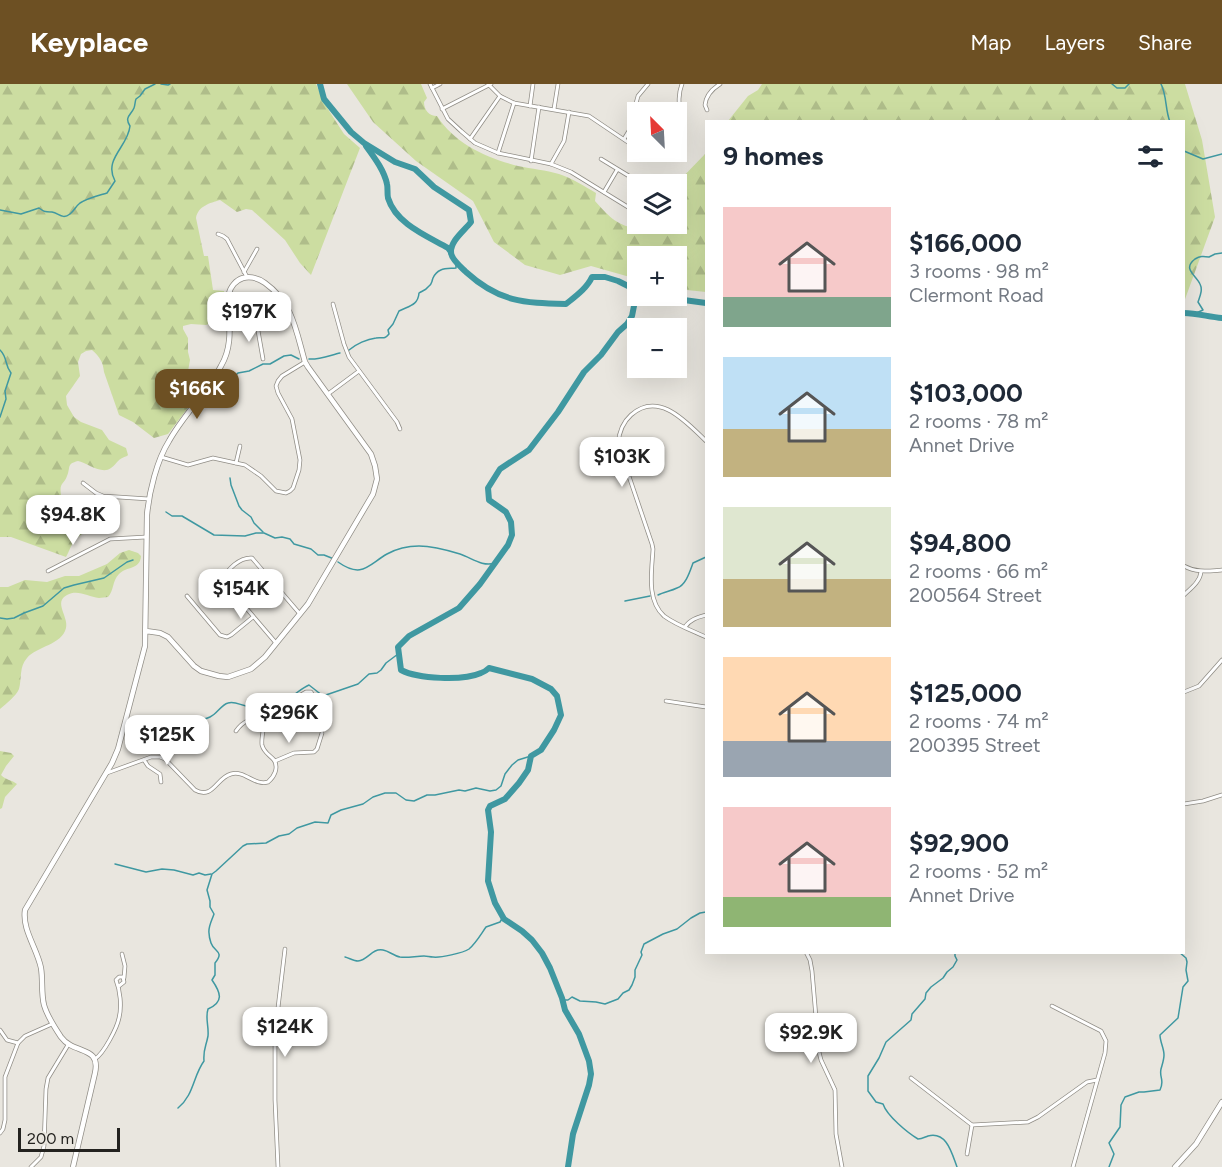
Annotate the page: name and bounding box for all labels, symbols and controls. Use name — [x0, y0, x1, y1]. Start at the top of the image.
text: Keyplace — [30, 25, 148, 59]
text: Map — [971, 30, 1011, 55]
text: Layers — [1044, 30, 1105, 55]
text: Share — [1138, 30, 1192, 55]
north arrow — [627, 102, 687, 162]
map controls — [627, 102, 687, 378]
text: 9 homes — [723, 140, 823, 172]
icon: filters — [1134, 140, 1167, 173]
button: layers — [627, 174, 687, 234]
text: $166,000 — [909, 227, 1022, 259]
icon: home — [771, 231, 843, 303]
button: + — [627, 246, 687, 306]
text: 3 rooms · 98 m² — [909, 259, 1049, 283]
text: Clermont Road — [909, 283, 1044, 307]
pin: $197K — [207, 292, 291, 343]
text: $197K — [221, 299, 277, 323]
button: − — [627, 318, 687, 378]
pin: $166K — [155, 369, 239, 420]
text: $166K — [169, 376, 225, 400]
text: $103,000 — [909, 377, 1023, 409]
icon: home — [771, 381, 843, 453]
text: 2 rooms · 78 m² — [909, 409, 1049, 433]
text: Annet Drive — [909, 433, 1015, 457]
pin: $103K — [580, 437, 664, 488]
text: $103K — [594, 444, 650, 468]
pin: $94.8K — [24, 495, 122, 546]
text: $94.8K — [40, 502, 106, 526]
text: $94,800 — [909, 527, 1011, 559]
icon: home — [771, 531, 843, 603]
text: 2 rooms · 66 m² — [909, 559, 1048, 583]
pin: $154K — [199, 569, 283, 620]
text: $154K — [212, 576, 270, 600]
text: 200564 Street — [909, 583, 1042, 607]
text: $125,000 — [909, 677, 1022, 709]
icon: home — [771, 681, 843, 753]
pin: $296K — [247, 693, 331, 744]
text: $296K — [259, 700, 319, 724]
text: 2 rooms · 74 m² — [909, 709, 1049, 733]
pin: $125K — [125, 715, 209, 766]
text: $125K — [139, 722, 195, 746]
text: 200395 Street — [909, 733, 1040, 757]
text: $92,900 — [909, 827, 1009, 859]
icon: home — [771, 831, 843, 903]
text: 2 rooms · 52 m² — [909, 859, 1048, 883]
text: Annet Drive — [909, 883, 1015, 907]
pin: $124K — [243, 1007, 327, 1058]
pin: $92.9K — [762, 1013, 860, 1064]
text: $124K — [256, 1014, 314, 1038]
text: $92.9K — [779, 1020, 843, 1044]
scale bar — [18, 1125, 120, 1152]
text: 200 m — [27, 1129, 74, 1148]

